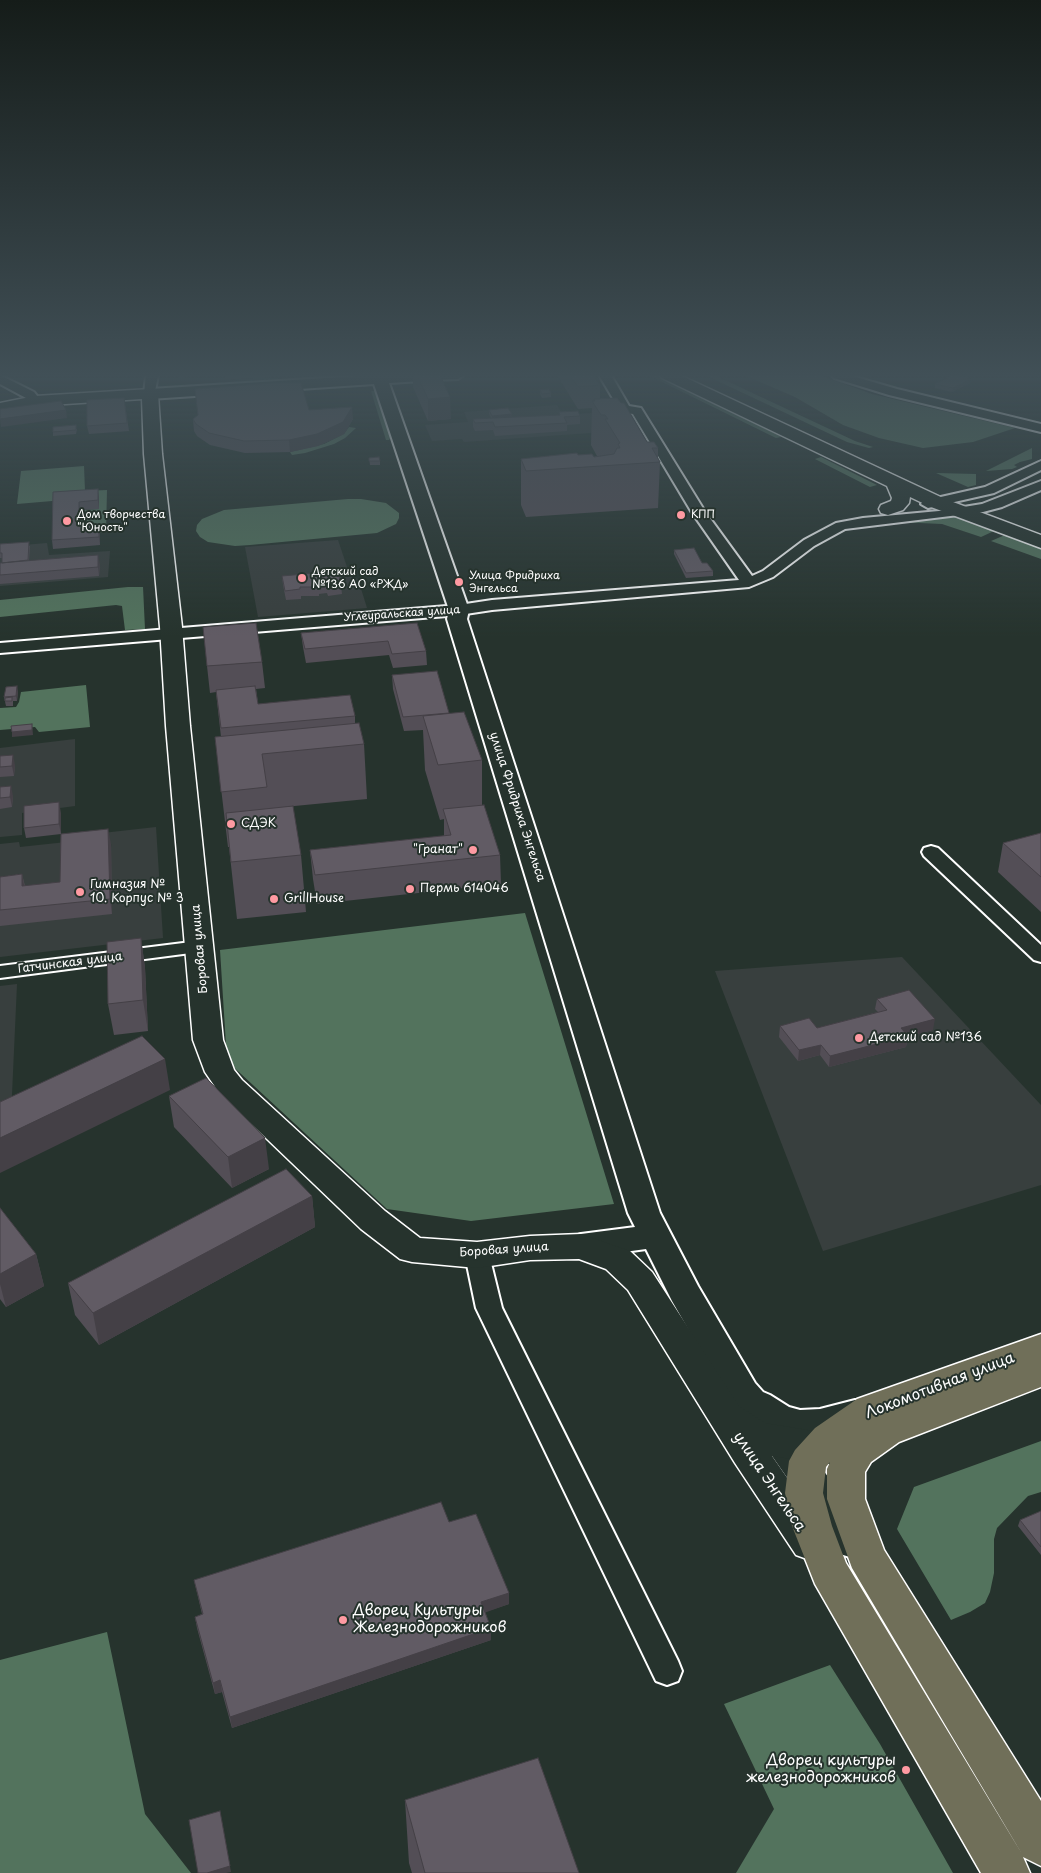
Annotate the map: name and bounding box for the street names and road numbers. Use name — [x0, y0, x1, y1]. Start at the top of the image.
street label: Углеуральская улица — [343, 603, 461, 625]
street label: улица Фридриха Энгельса — [486, 730, 548, 884]
street label: Боровая улица — [189, 904, 211, 994]
street label: Гатчинская улица — [17, 949, 123, 977]
street label: Боровая улица — [459, 1240, 549, 1260]
street label: Локомотивная улица — [863, 1349, 1017, 1423]
street label: улица Энгельса — [729, 1429, 809, 1535]

